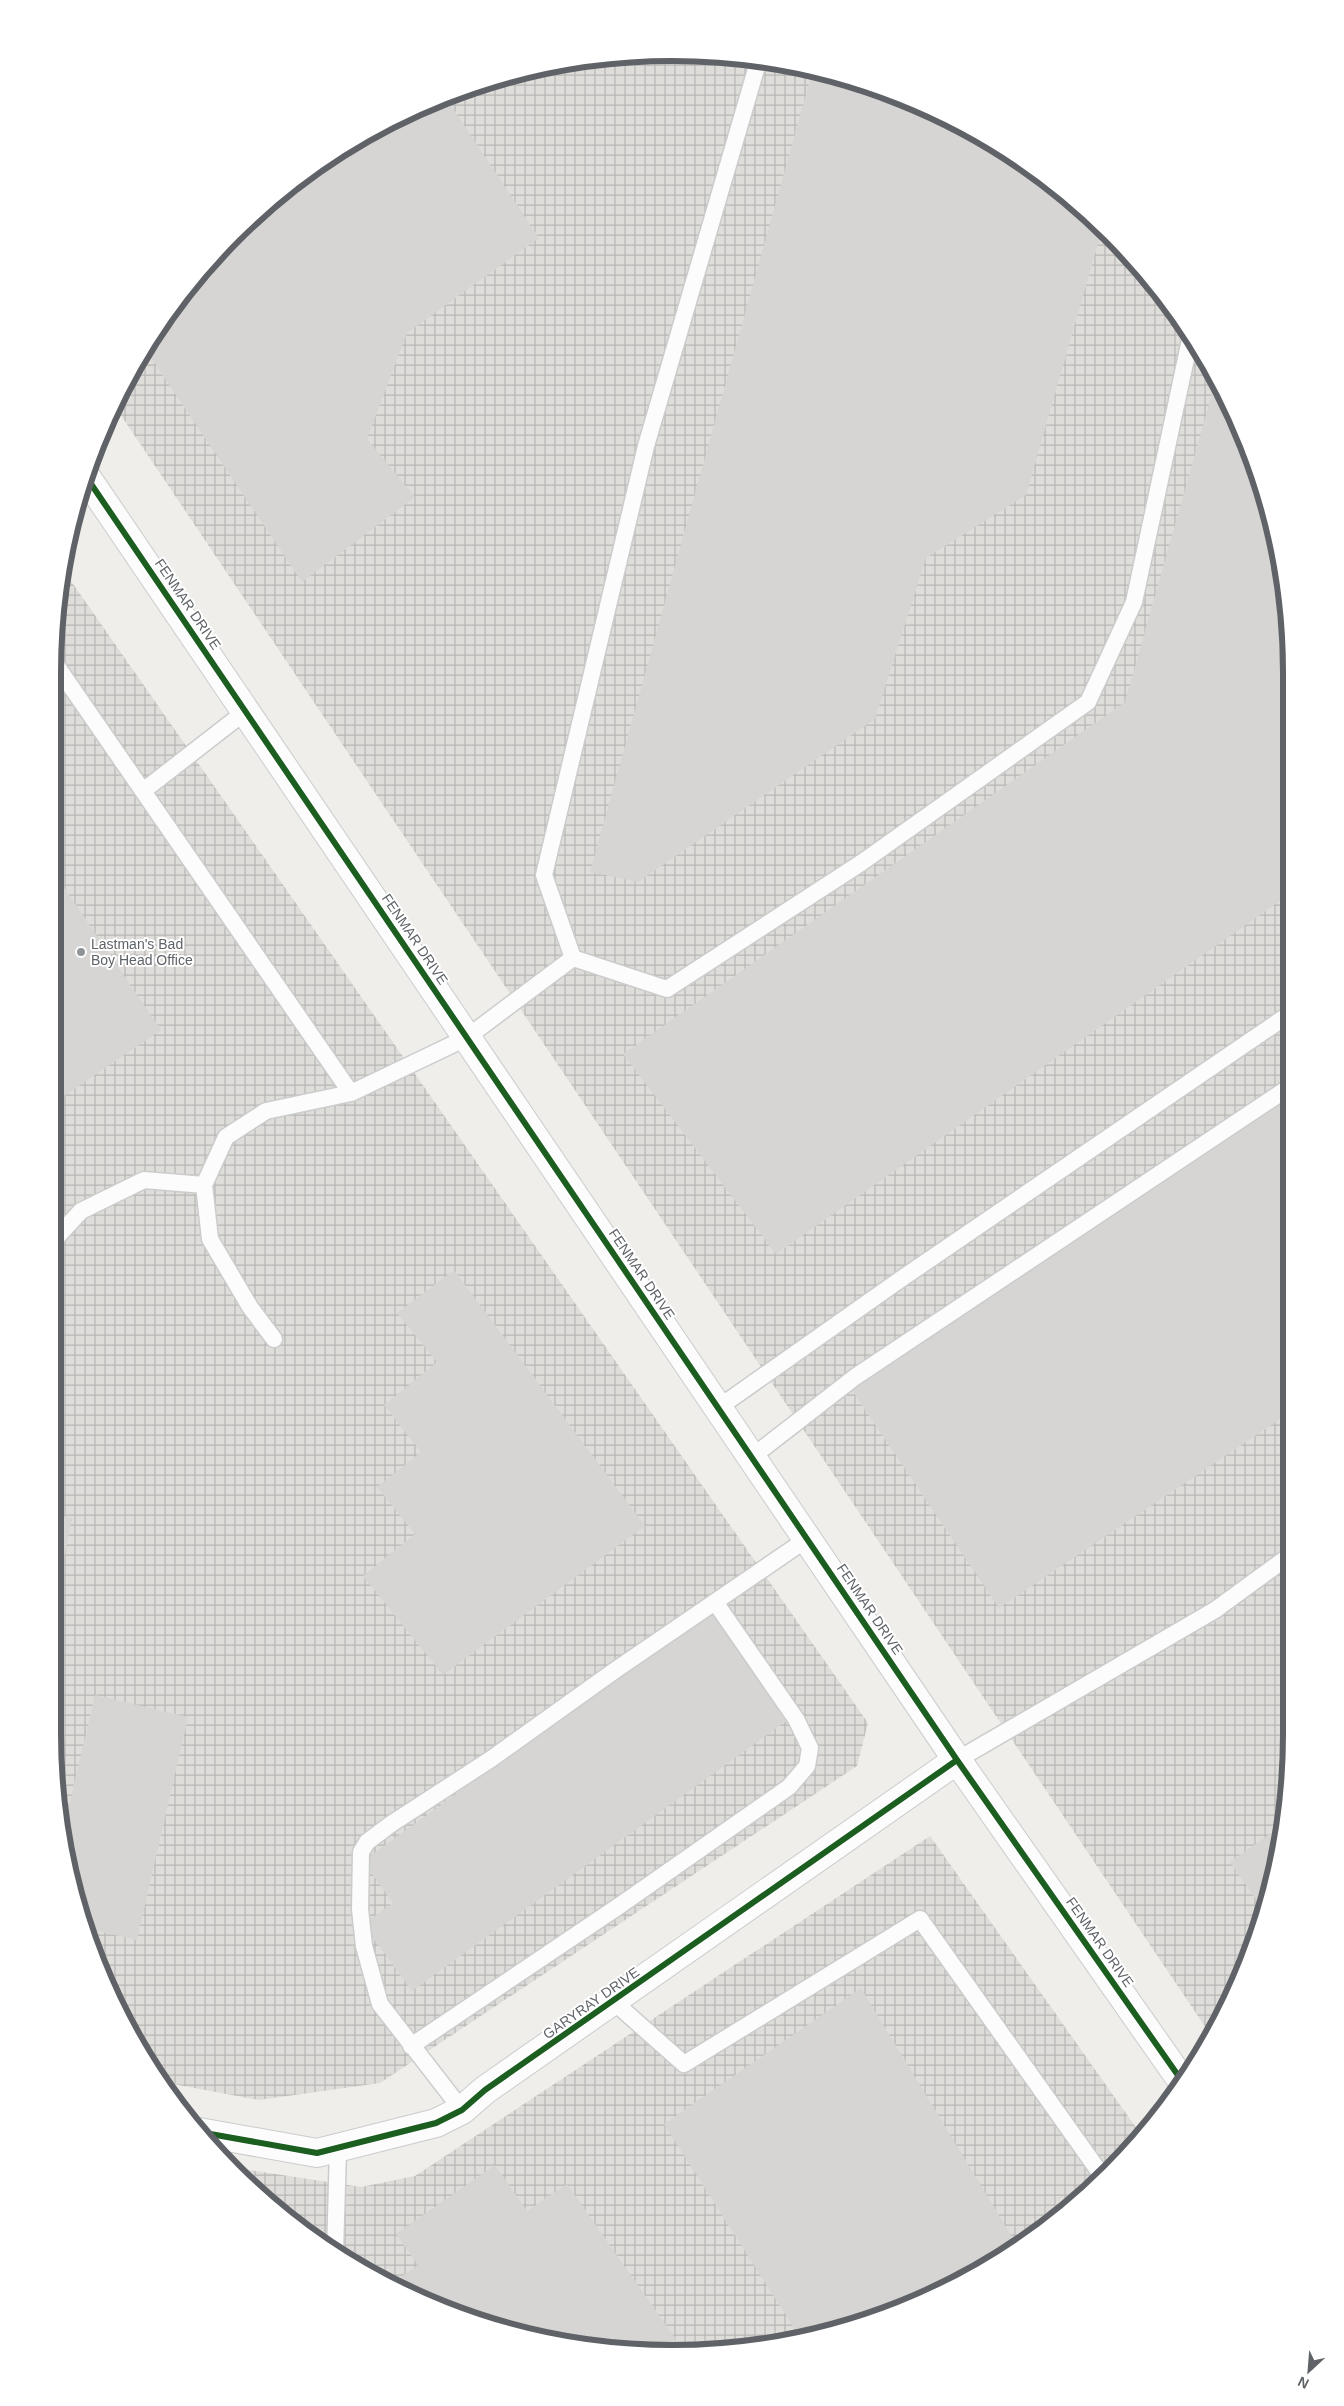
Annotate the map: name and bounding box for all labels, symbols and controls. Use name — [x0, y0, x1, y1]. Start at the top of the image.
street label: FENMAR DRIVE — [152, 556, 224, 652]
street label: FENMAR DRIVE — [379, 891, 451, 987]
place label: Lastman's Bad Boy Head Office — [91, 936, 193, 968]
marker: Lastman's Bad Boy Head Office — [75, 946, 87, 958]
street label: FENMAR DRIVE — [606, 1226, 678, 1322]
street label: FENMAR DRIVE — [834, 1561, 906, 1657]
street label: FENMAR DRIVE — [1063, 1894, 1137, 1990]
street label: GARYRAY DRIVE — [540, 1964, 642, 2042]
north arrow — [1284, 2346, 1334, 2396]
text: N — [1295, 2373, 1311, 2392]

